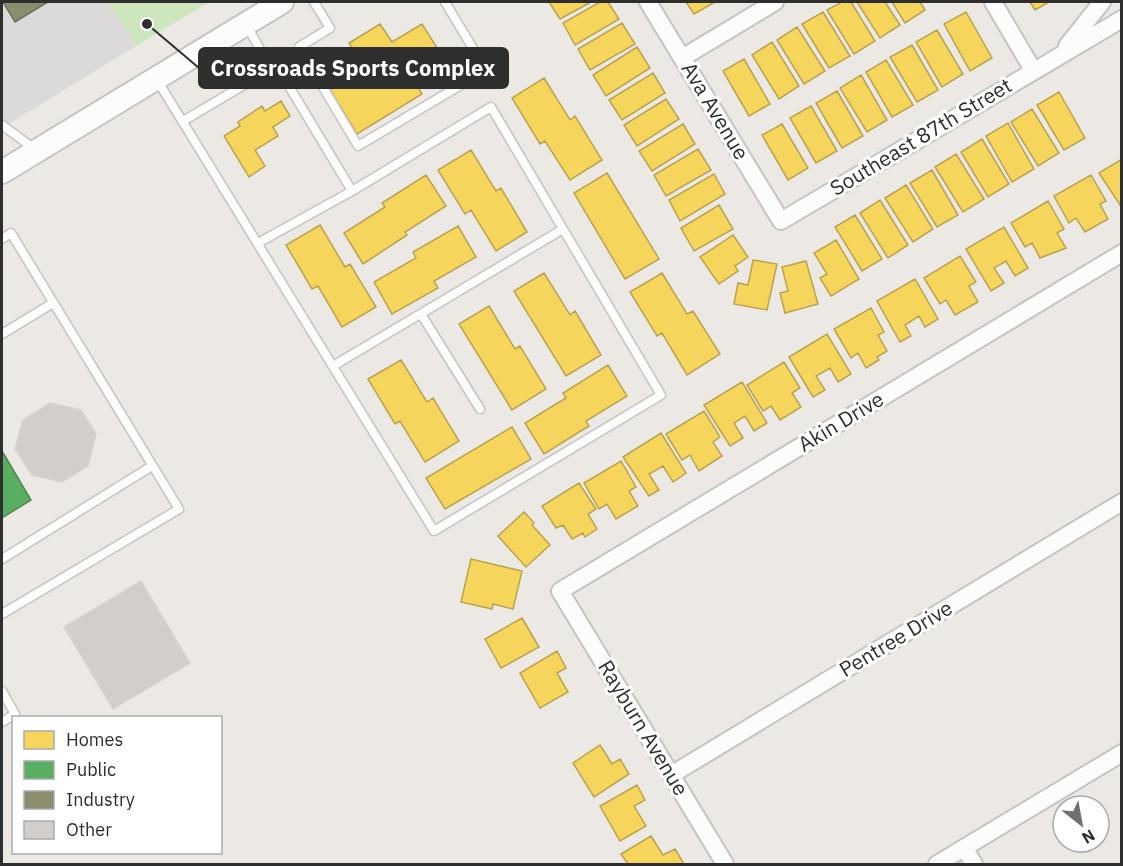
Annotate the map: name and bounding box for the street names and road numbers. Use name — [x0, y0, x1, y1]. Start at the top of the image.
street label: Ava Avenue — [676, 56, 756, 165]
street label: Southeast 87th Street — [824, 71, 1017, 202]
street label: Akin Drive — [792, 385, 889, 458]
street label: Pentree Drive — [834, 593, 957, 683]
street label: Rayburn Avenue — [592, 654, 695, 801]

